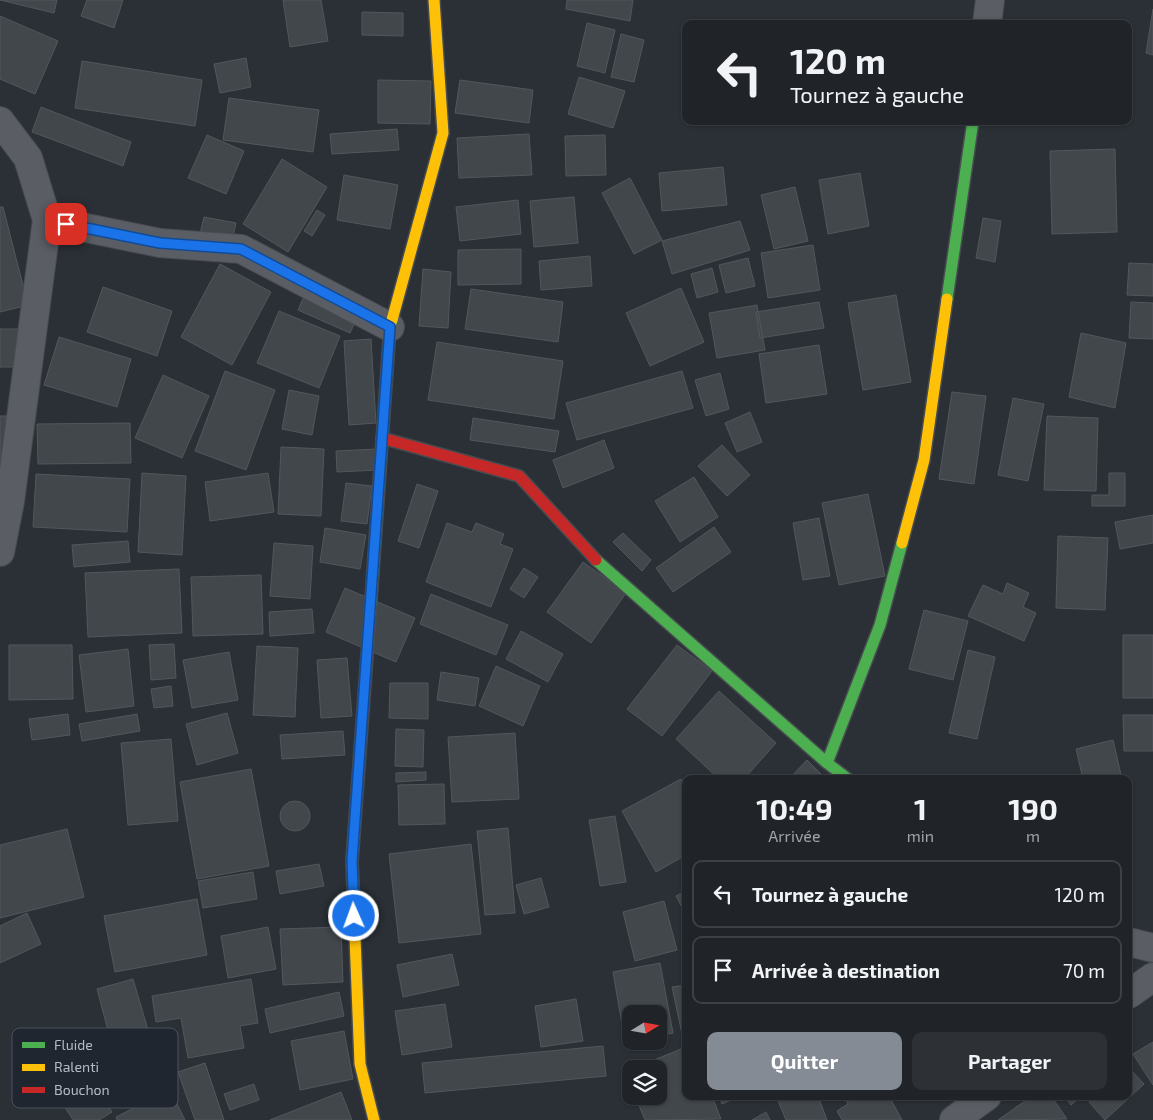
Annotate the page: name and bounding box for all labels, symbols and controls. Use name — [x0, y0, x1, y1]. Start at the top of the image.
text: 120 m — [790, 39, 886, 81]
icon: left — [707, 40, 772, 105]
text: Tournez à gauche — [790, 81, 964, 107]
pin — [45, 203, 87, 245]
icon: arrive — [52, 210, 80, 238]
text: 10:49 — [756, 790, 833, 826]
text: 1 — [914, 790, 927, 826]
text: 190 — [1008, 790, 1058, 826]
text: Arrivée — [768, 826, 821, 845]
text: min — [907, 826, 934, 845]
text: m — [1026, 826, 1040, 845]
icon: left — [709, 880, 737, 908]
text: Tournez à gauche — [752, 883, 908, 906]
text: 120 m — [1054, 883, 1105, 906]
position arrow — [327, 889, 379, 941]
icon: arrive — [709, 956, 737, 984]
text: Arrivée à destination — [752, 959, 940, 982]
text: 70 m — [1063, 959, 1105, 982]
north arrow — [622, 1005, 668, 1050]
map controls — [622, 1005, 667, 1105]
legend — [12, 1028, 178, 1108]
button: Quitter — [707, 1032, 902, 1090]
button: Partager — [912, 1032, 1107, 1090]
text: Fluide — [54, 1036, 93, 1053]
text: Ralenti — [54, 1058, 99, 1075]
button: layers — [622, 1060, 667, 1105]
text: Bouchon — [54, 1081, 110, 1098]

